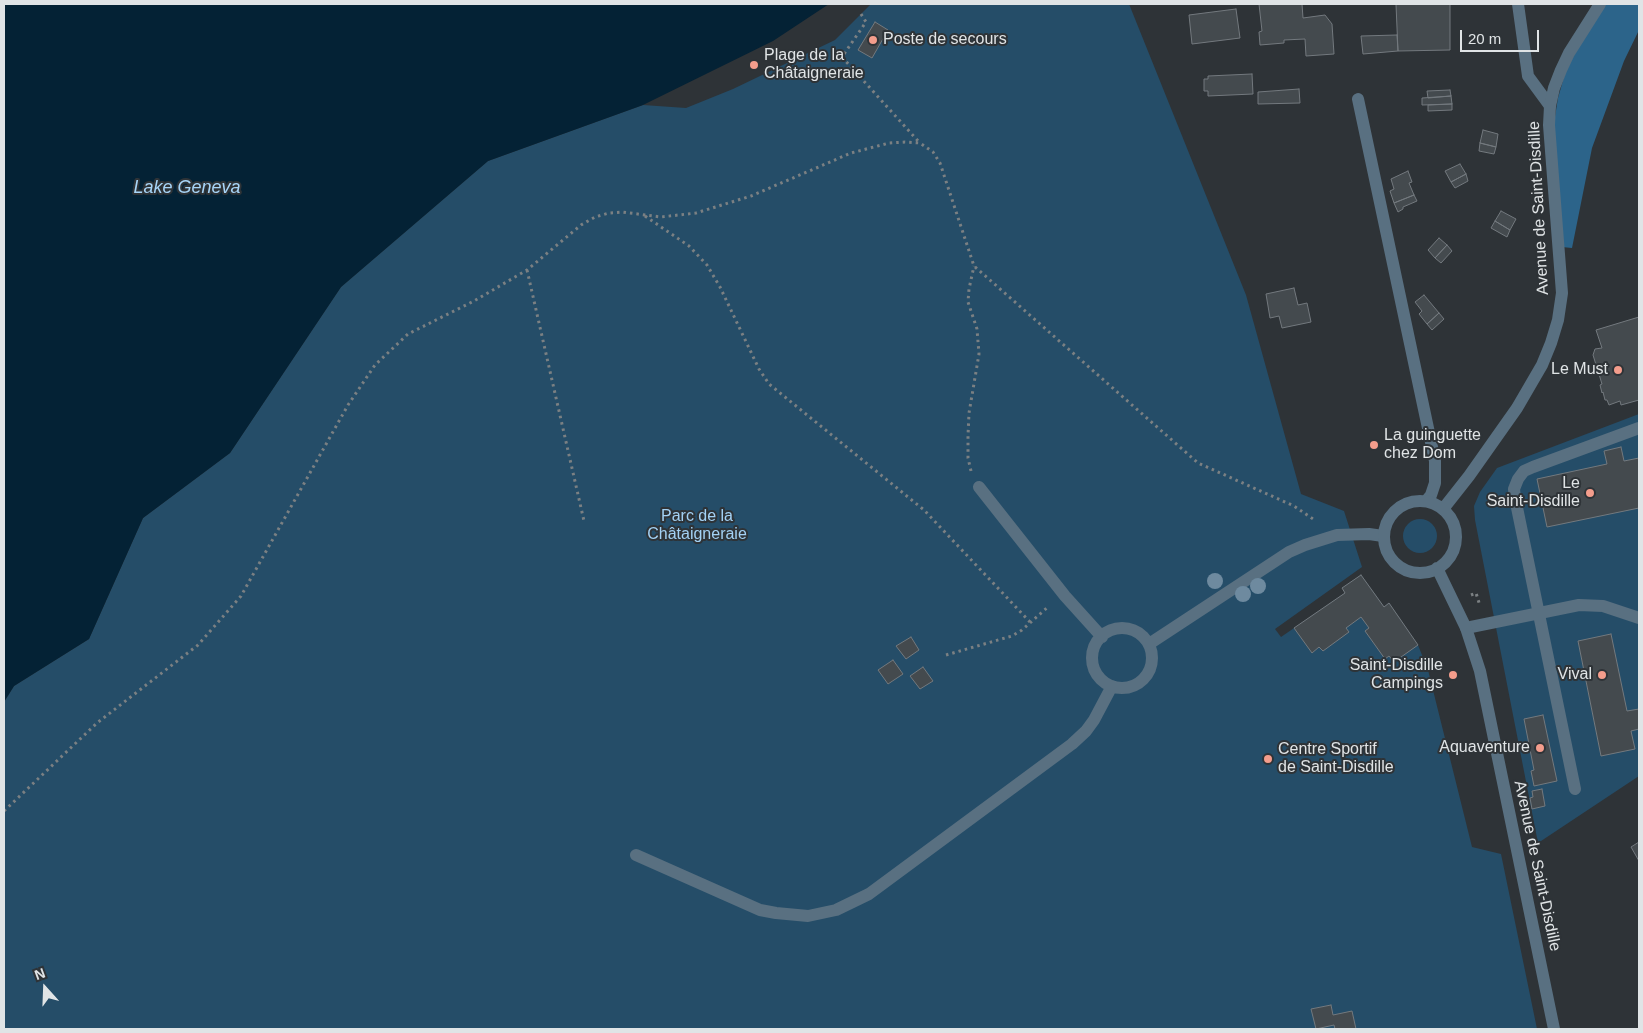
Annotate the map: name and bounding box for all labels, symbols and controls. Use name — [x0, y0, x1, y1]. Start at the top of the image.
scale bar — [1463, 20, 1542, 52]
place label: Poste de secours — [883, 30, 1007, 50]
text: 20 m — [1468, 30, 1501, 47]
marker: Poste de secours — [867, 34, 879, 46]
place label: Plage de la Châtaigneraie — [764, 46, 864, 84]
marker: Plage de la Châtaigneraie — [748, 59, 760, 71]
street label: Avenue de Saint-Disdille — [1525, 121, 1553, 295]
water label: Lake Geneva — [133, 177, 241, 199]
place label: Le Must — [1551, 360, 1608, 380]
marker: Le Must — [1612, 364, 1624, 376]
place label: La guinguette chez Dom — [1384, 426, 1481, 464]
marker: La guinguette chez Dom — [1368, 439, 1380, 451]
place label: Le Saint-Disdille — [1487, 474, 1580, 512]
marker: Le Saint-Disdille — [1584, 487, 1596, 499]
park label: Parc de la Châtaigneraie — [647, 507, 747, 545]
place label: Saint-Disdille Campings — [1350, 656, 1443, 694]
place label: Vival — [1558, 665, 1592, 685]
marker: Saint-Disdille Campings — [1447, 669, 1459, 681]
marker: Vival — [1596, 669, 1608, 681]
place label: Aquaventure — [1439, 738, 1530, 758]
place label: Centre Sportif de Saint-Disdille — [1278, 740, 1394, 778]
marker: Aquaventure — [1534, 742, 1546, 754]
marker: Centre Sportif de Saint-Disdille — [1262, 753, 1274, 765]
street label: Avenue de Saint-Disdille — [1510, 779, 1564, 953]
north arrow — [20, 963, 70, 1013]
text: N — [32, 965, 47, 983]

